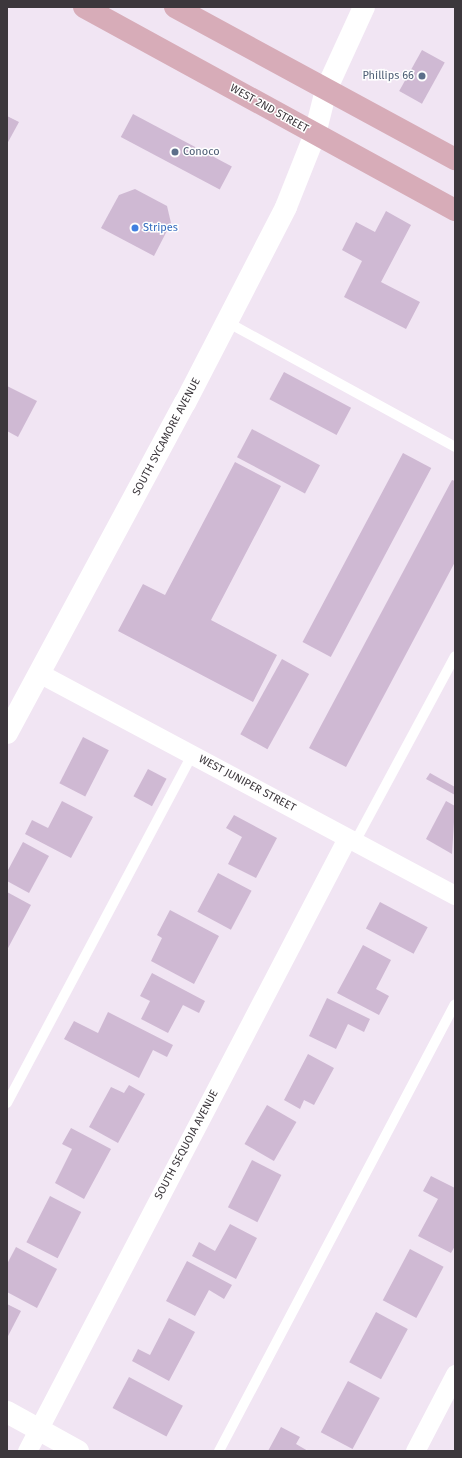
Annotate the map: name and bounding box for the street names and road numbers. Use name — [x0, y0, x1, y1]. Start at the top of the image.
street label: WEST 2ND STREET — [227, 82, 311, 136]
street label: SOUTH SYCAMORE AVENUE — [130, 376, 204, 498]
street label: WEST JUNIPER STREET — [196, 753, 298, 815]
street label: SOUTH SEQUOIA AVENUE — [152, 1088, 222, 1202]

